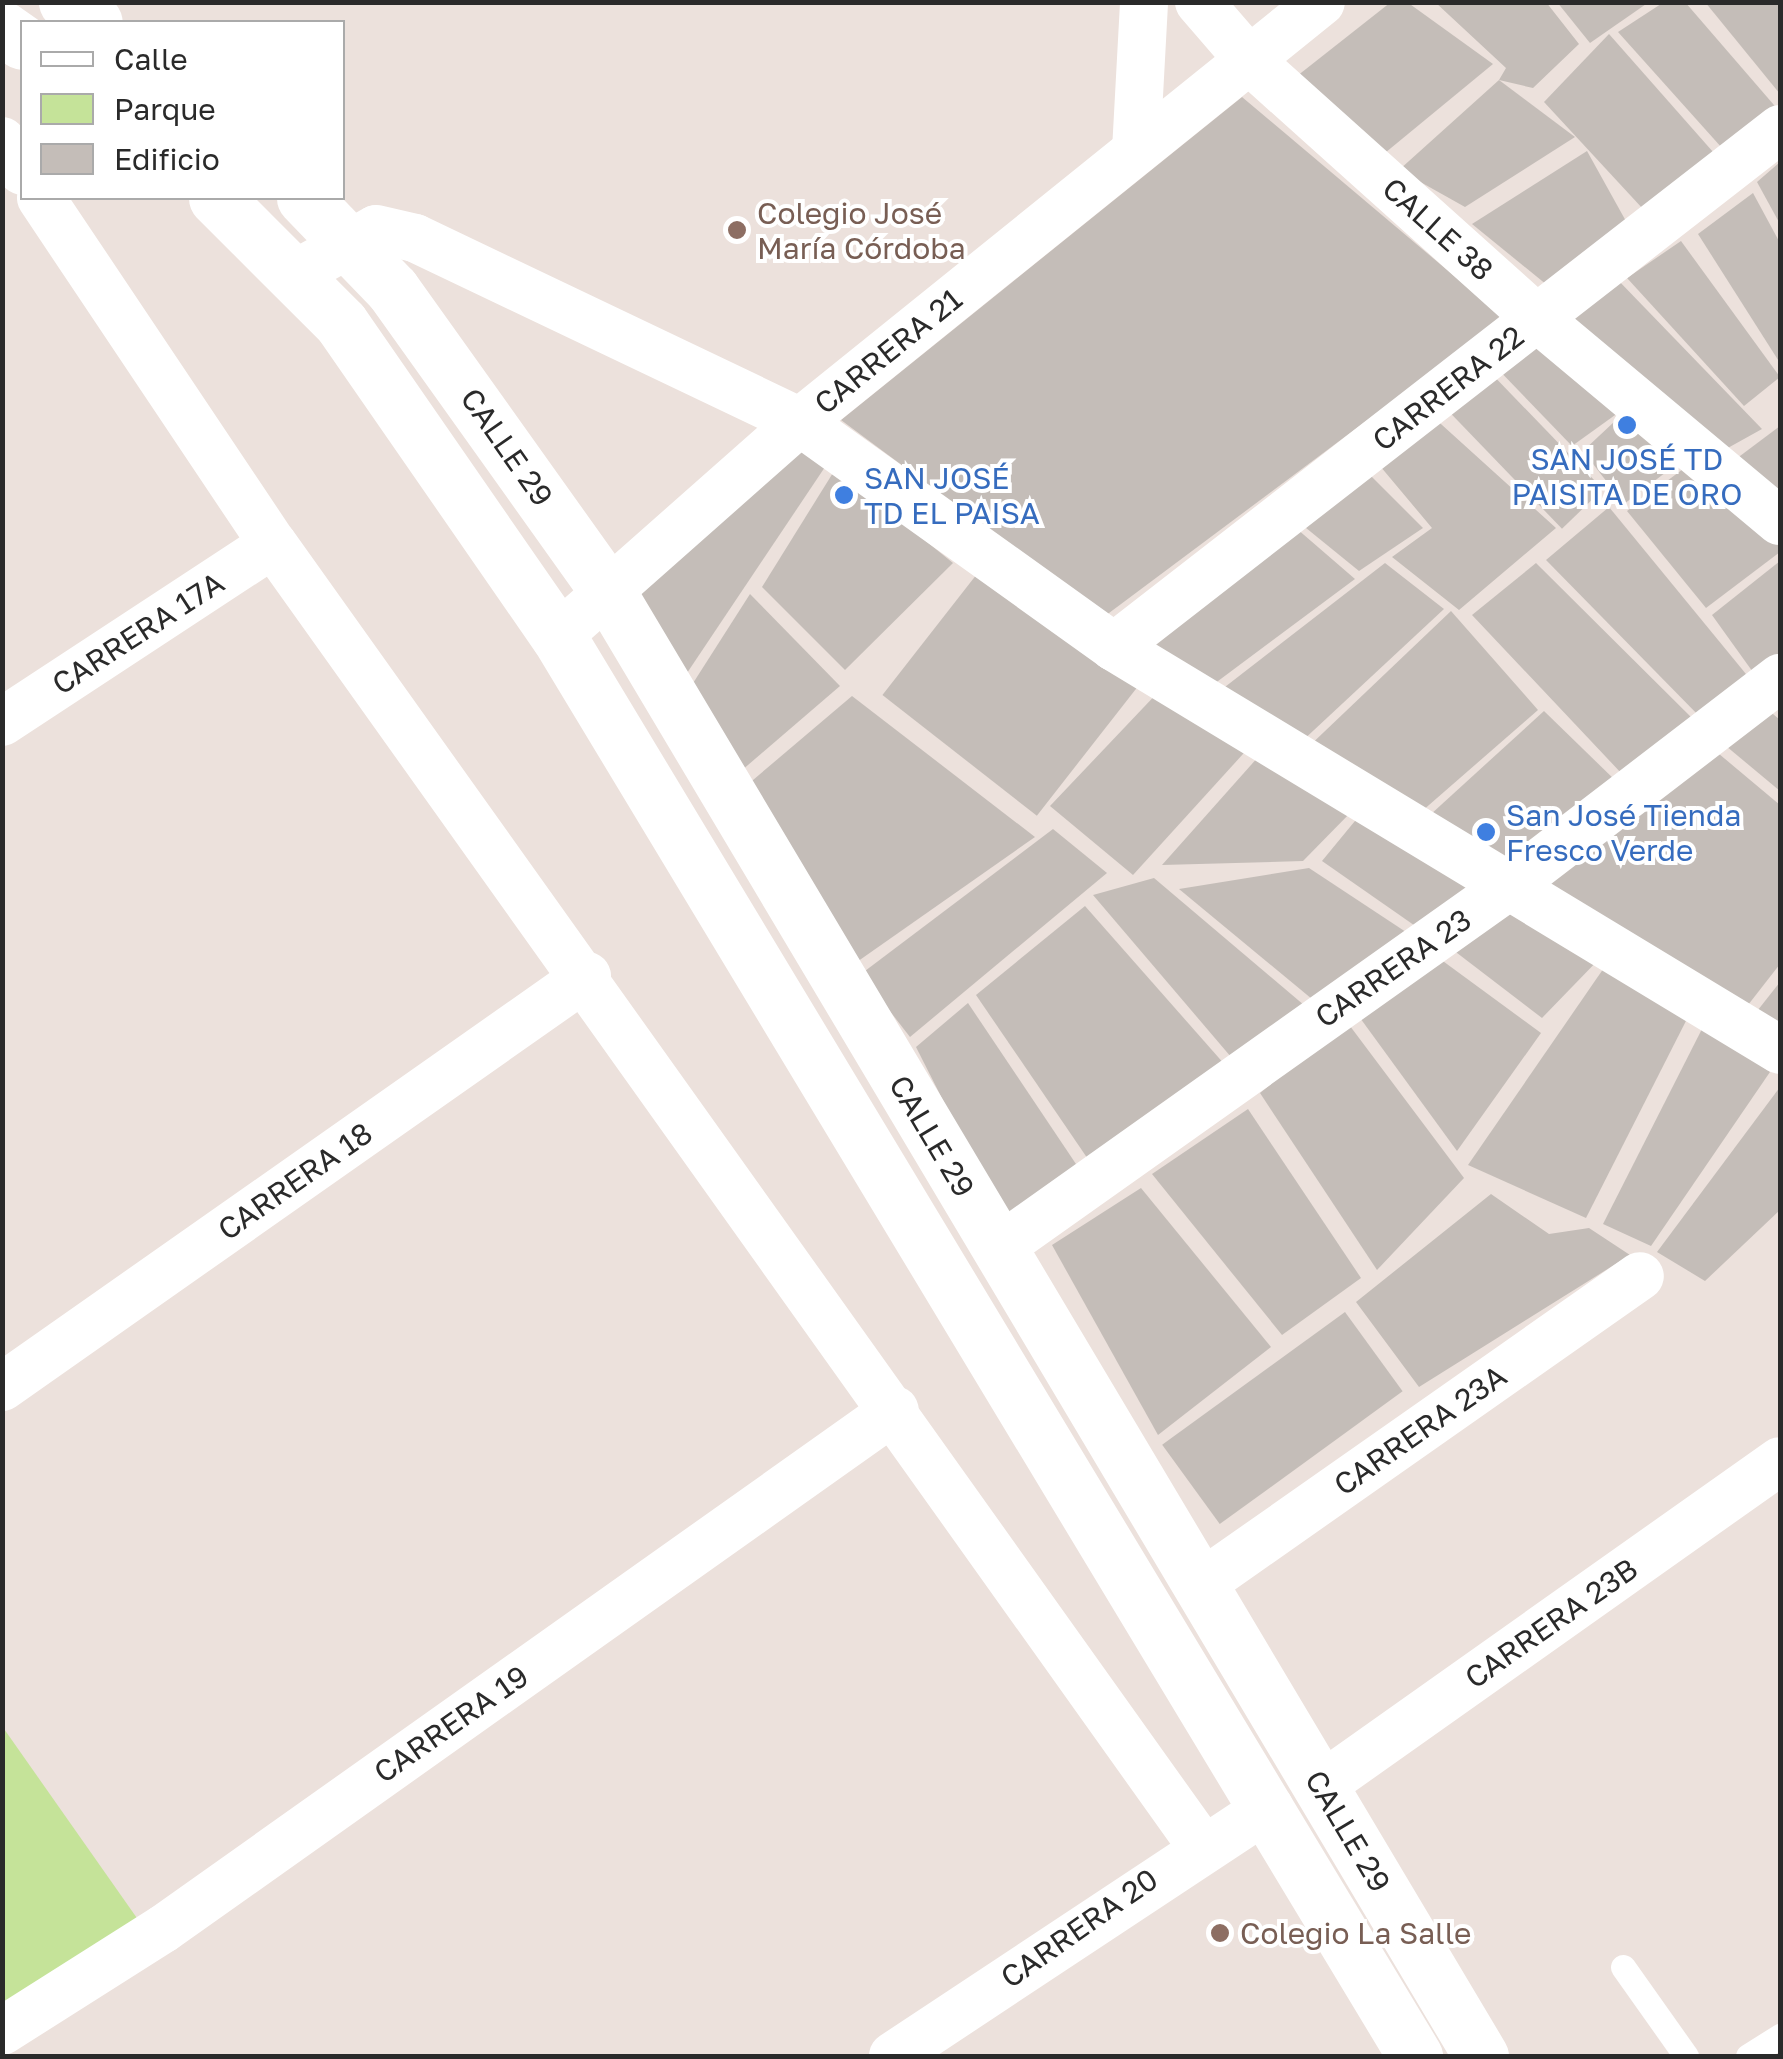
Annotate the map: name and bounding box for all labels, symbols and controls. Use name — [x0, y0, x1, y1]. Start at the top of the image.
legend — [20, 20, 345, 200]
text: Calle — [114, 41, 188, 77]
text: Parque — [114, 91, 216, 127]
text: Edificio — [114, 141, 220, 177]
street label: CALLE 38 — [1376, 170, 1500, 288]
place label: Colegio José María Córdoba — [757, 195, 966, 266]
marker: Colegio José María Córdoba — [726, 219, 748, 241]
street label: CARRERA 21 — [807, 281, 969, 421]
street label: CARRERA 22 — [1365, 318, 1531, 458]
street label: CALLE 29 — [453, 381, 561, 513]
marker: SAN JOSÉ TD PAISITA DE ORO — [1616, 414, 1638, 436]
place label: SAN JOSÉ TD PAISITA DE ORO — [1512, 441, 1742, 512]
place label: SAN JOSÉ TD EL PAISA — [864, 460, 1040, 530]
marker: SAN JOSÉ TD EL PAISA — [833, 484, 855, 506]
street label: CARRERA 17A — [45, 564, 231, 702]
place label: San José Tienda Fresco Verde — [1506, 797, 1741, 868]
marker: San José Tienda Fresco Verde — [1475, 821, 1497, 843]
street label: CARRERA 23 — [1308, 901, 1478, 1035]
street label: CALLE 29 — [882, 1069, 982, 1203]
street label: CARRERA 18 — [211, 1115, 379, 1247]
street label: CARRERA 23A — [1327, 1357, 1513, 1503]
street label: CARRERA 23B — [1458, 1550, 1644, 1696]
street label: CARRERA 19 — [367, 1658, 535, 1790]
street label: CALLE 29 — [1298, 1764, 1398, 1898]
street label: CARRERA 20 — [994, 1861, 1164, 1995]
place label: Colegio La Salle — [1240, 1915, 1471, 1951]
marker: Colegio La Salle — [1209, 1922, 1231, 1944]

